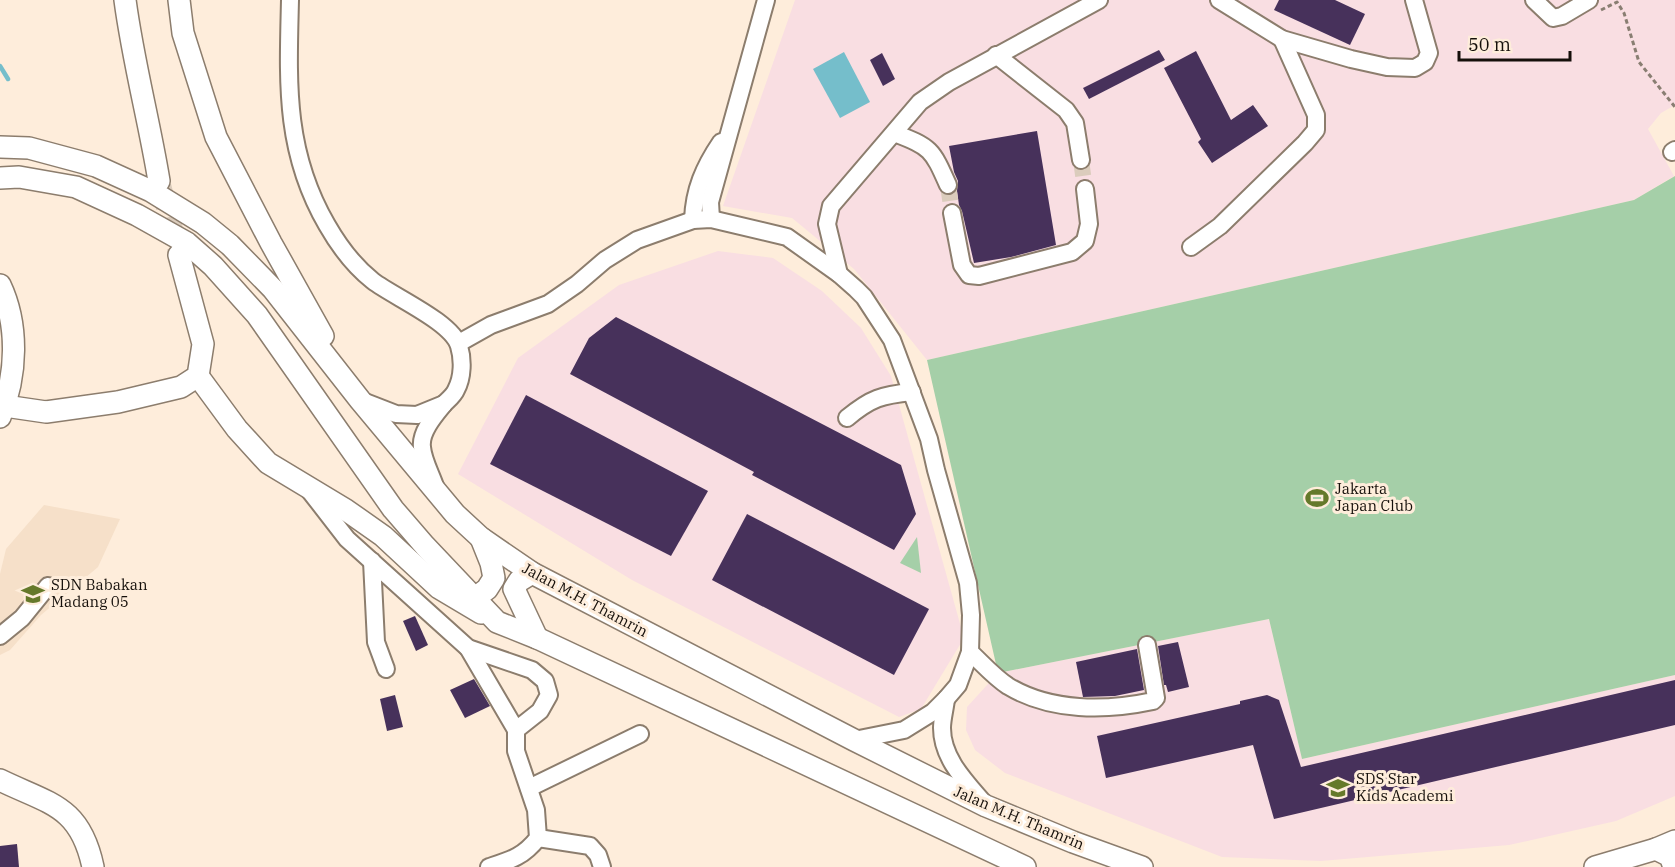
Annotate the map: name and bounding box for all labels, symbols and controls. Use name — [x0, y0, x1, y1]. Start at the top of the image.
scale bar — [1459, 24, 1570, 62]
text: 50 m — [1468, 33, 1511, 56]
place label: Jakarta Japan Club — [1335, 479, 1413, 515]
sports icon: Jakarta Japan Club — [1304, 485, 1330, 511]
street label: Jalan M.H. Thamrin — [519, 558, 652, 641]
place label: SDN Babakan Madang 05 — [51, 575, 148, 611]
school or university icon: SDN Babakan Madang 05 — [20, 581, 46, 607]
place label: SDS Star Kids Academi — [1356, 769, 1454, 805]
school or university icon: SDS Star Kids Academi — [1325, 775, 1351, 801]
street label: Jalan M.H. Thamrin — [951, 781, 1088, 854]

